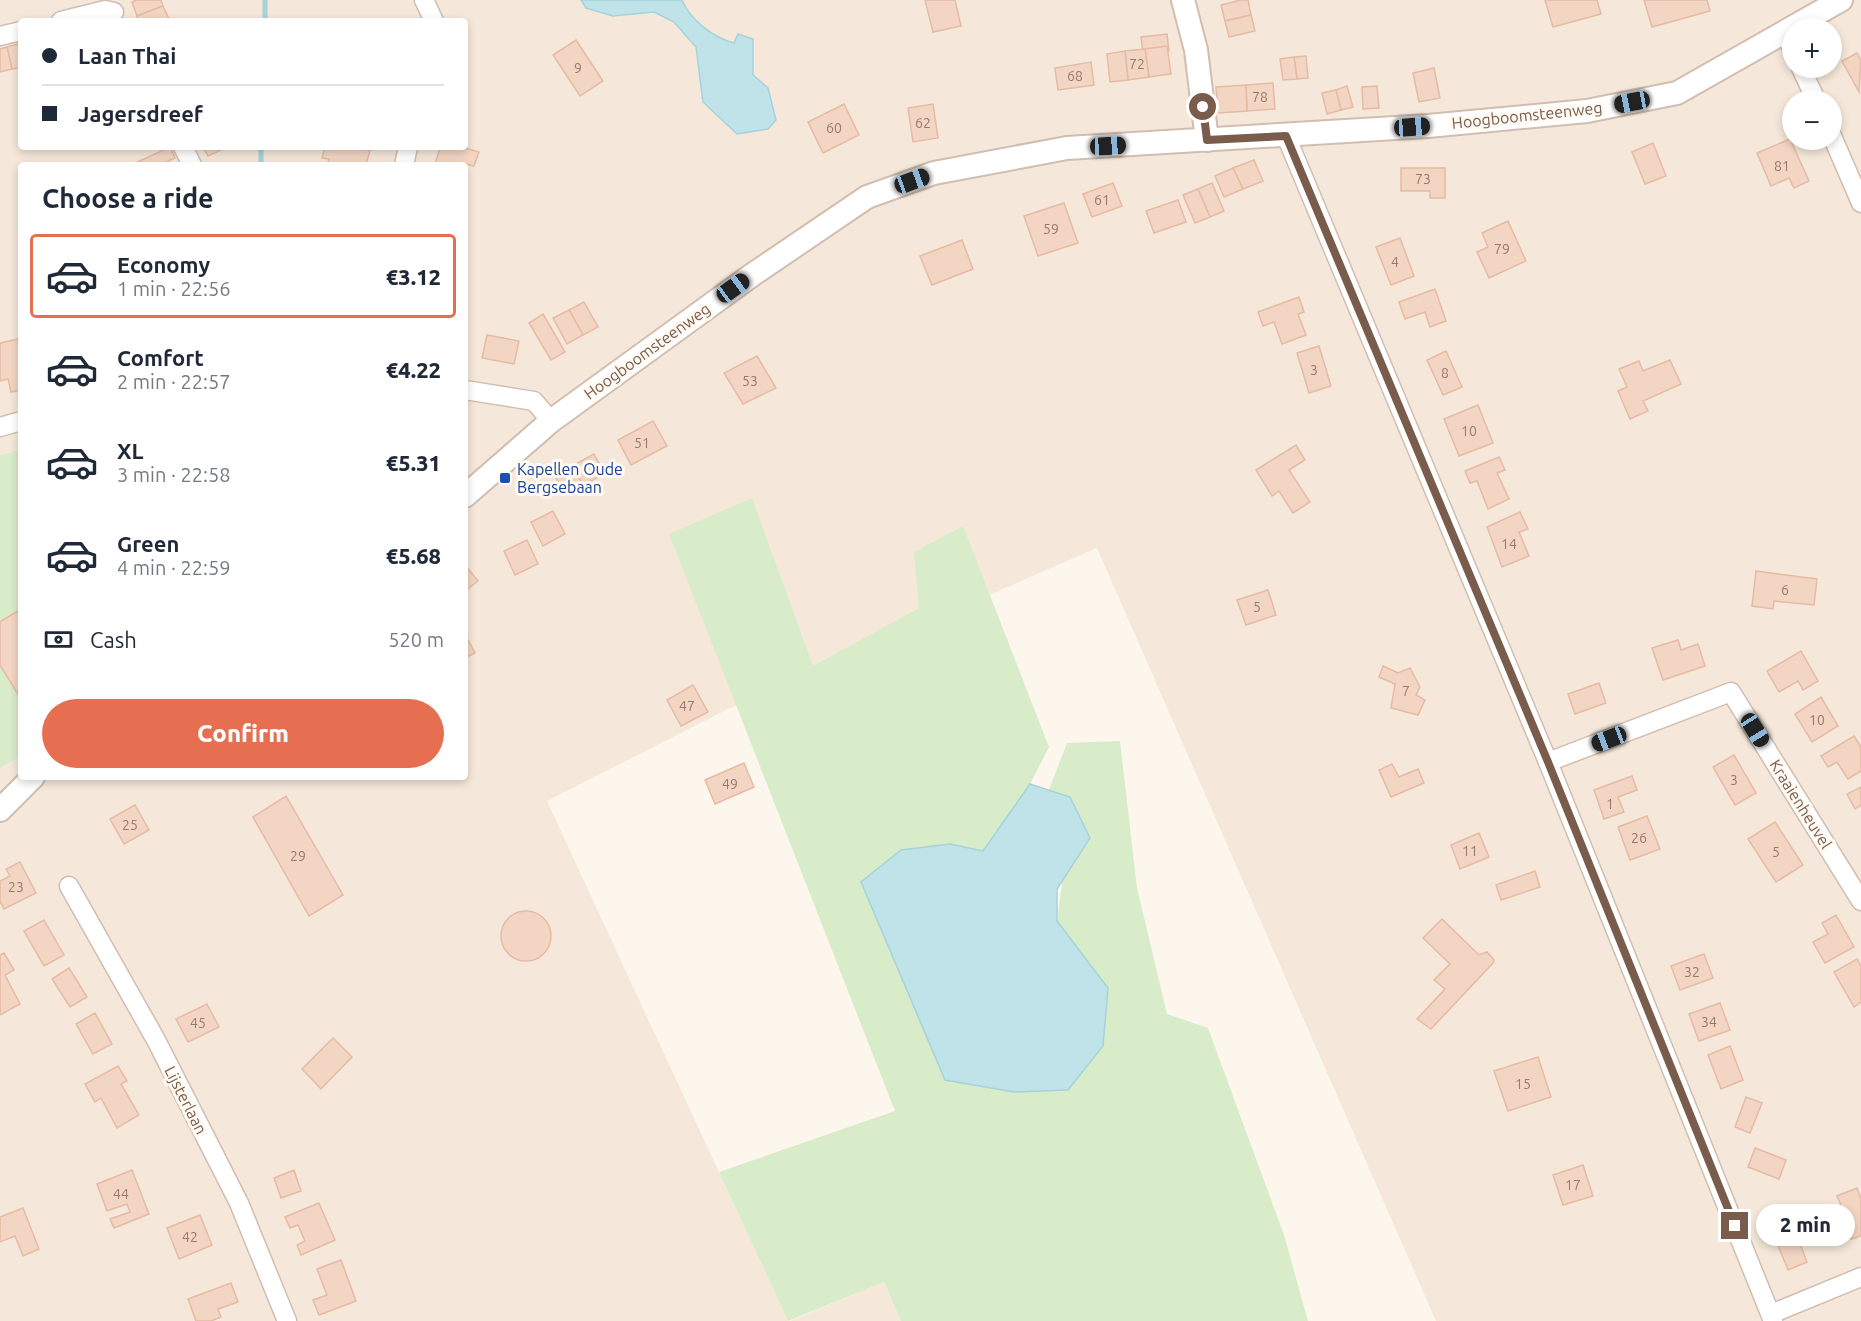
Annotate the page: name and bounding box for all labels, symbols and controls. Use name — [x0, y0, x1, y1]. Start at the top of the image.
map controls — [1782, 18, 1842, 150]
button: + — [1782, 18, 1842, 78]
text: Laan Thai — [78, 43, 176, 68]
house number: 72 — [1129, 56, 1145, 72]
house number: 9 — [574, 60, 582, 76]
house number: 68 — [1067, 68, 1083, 84]
house number: 78 — [1252, 89, 1268, 105]
car — [1613, 90, 1651, 114]
button: − — [1782, 90, 1842, 150]
route start — [1189, 93, 1216, 120]
street label: Hoogboomsteenweg — [1451, 98, 1603, 132]
text: Jagersdreef — [78, 101, 203, 126]
house number: 62 — [915, 115, 931, 131]
car — [1393, 117, 1431, 137]
house number: 60 — [826, 120, 842, 136]
car — [1090, 136, 1126, 156]
house number: 81 — [1774, 158, 1790, 174]
car — [892, 166, 932, 196]
house number: 73 — [1415, 171, 1431, 187]
text: Choose a ride — [42, 183, 214, 213]
house number: 61 — [1094, 192, 1110, 208]
house number: 59 — [1043, 221, 1059, 237]
house number: 79 — [1494, 241, 1510, 257]
icon: car — [45, 249, 99, 303]
text: Economy — [117, 252, 210, 277]
house number: 4 — [1391, 254, 1399, 270]
text: €3.12 — [386, 264, 441, 289]
car — [713, 270, 753, 306]
text: 1 min · 22:56 — [117, 277, 231, 300]
street label: Hoogboomsteenweg — [580, 299, 714, 403]
icon: car — [45, 342, 99, 396]
text: Comfort — [117, 345, 204, 370]
text: €4.22 — [386, 357, 441, 382]
house number: 3 — [1310, 362, 1318, 378]
house number: 8 — [1441, 365, 1449, 381]
text: 2 min · 22:57 — [117, 370, 231, 393]
house number: 53 — [742, 373, 758, 389]
house number: 10 — [1461, 423, 1477, 439]
icon: car — [45, 435, 99, 489]
house number: 51 — [634, 435, 650, 451]
text: XL — [117, 438, 144, 463]
text: €5.31 — [386, 450, 441, 475]
place label: Kapellen Oude Bergsebaan — [517, 460, 623, 496]
text: 3 min · 22:58 — [117, 463, 231, 486]
marker: Kapellen Oude Bergsebaan — [498, 471, 512, 485]
icon: car — [45, 528, 99, 582]
text: Green — [117, 531, 179, 556]
house number: 14 — [1501, 536, 1517, 552]
text: €5.68 — [386, 543, 441, 568]
text: 4 min · 22:59 — [117, 556, 231, 579]
house number: 6 — [1781, 582, 1789, 598]
house number: 5 — [1253, 599, 1261, 615]
icon: cash — [42, 623, 75, 656]
text: Cash — [90, 627, 137, 652]
text: 520 m — [388, 628, 444, 651]
house number: 7 — [1402, 683, 1410, 699]
house number: 47 — [679, 698, 695, 714]
button: Confirm — [42, 699, 444, 768]
car — [1738, 710, 1772, 750]
house number: 10 — [1809, 712, 1825, 728]
car — [1589, 724, 1629, 754]
street label: Kraaienheuvel — [1766, 756, 1836, 852]
house number: 3 — [1730, 772, 1738, 788]
house number: 49 — [722, 776, 738, 792]
house number: 1 — [1606, 796, 1614, 812]
house number: 25 — [122, 817, 138, 833]
house number: 26 — [1631, 830, 1647, 846]
house number: 11 — [1462, 843, 1478, 859]
house number: 5 — [1772, 844, 1780, 860]
house number: 29 — [290, 848, 306, 864]
house number: 23 — [8, 879, 24, 895]
house number: 32 — [1684, 964, 1700, 980]
house number: 34 — [1701, 1014, 1717, 1030]
house number: 45 — [190, 1015, 206, 1031]
street label: Lijsterlaan — [161, 1063, 211, 1137]
house number: 15 — [1515, 1076, 1531, 1092]
house number: 17 — [1565, 1177, 1581, 1193]
house number: 44 — [113, 1186, 129, 1202]
callout: 2 min — [1756, 1205, 1855, 1247]
route end — [1721, 1212, 1748, 1239]
text: 2 min — [1780, 1213, 1831, 1236]
house number: 42 — [182, 1229, 198, 1245]

